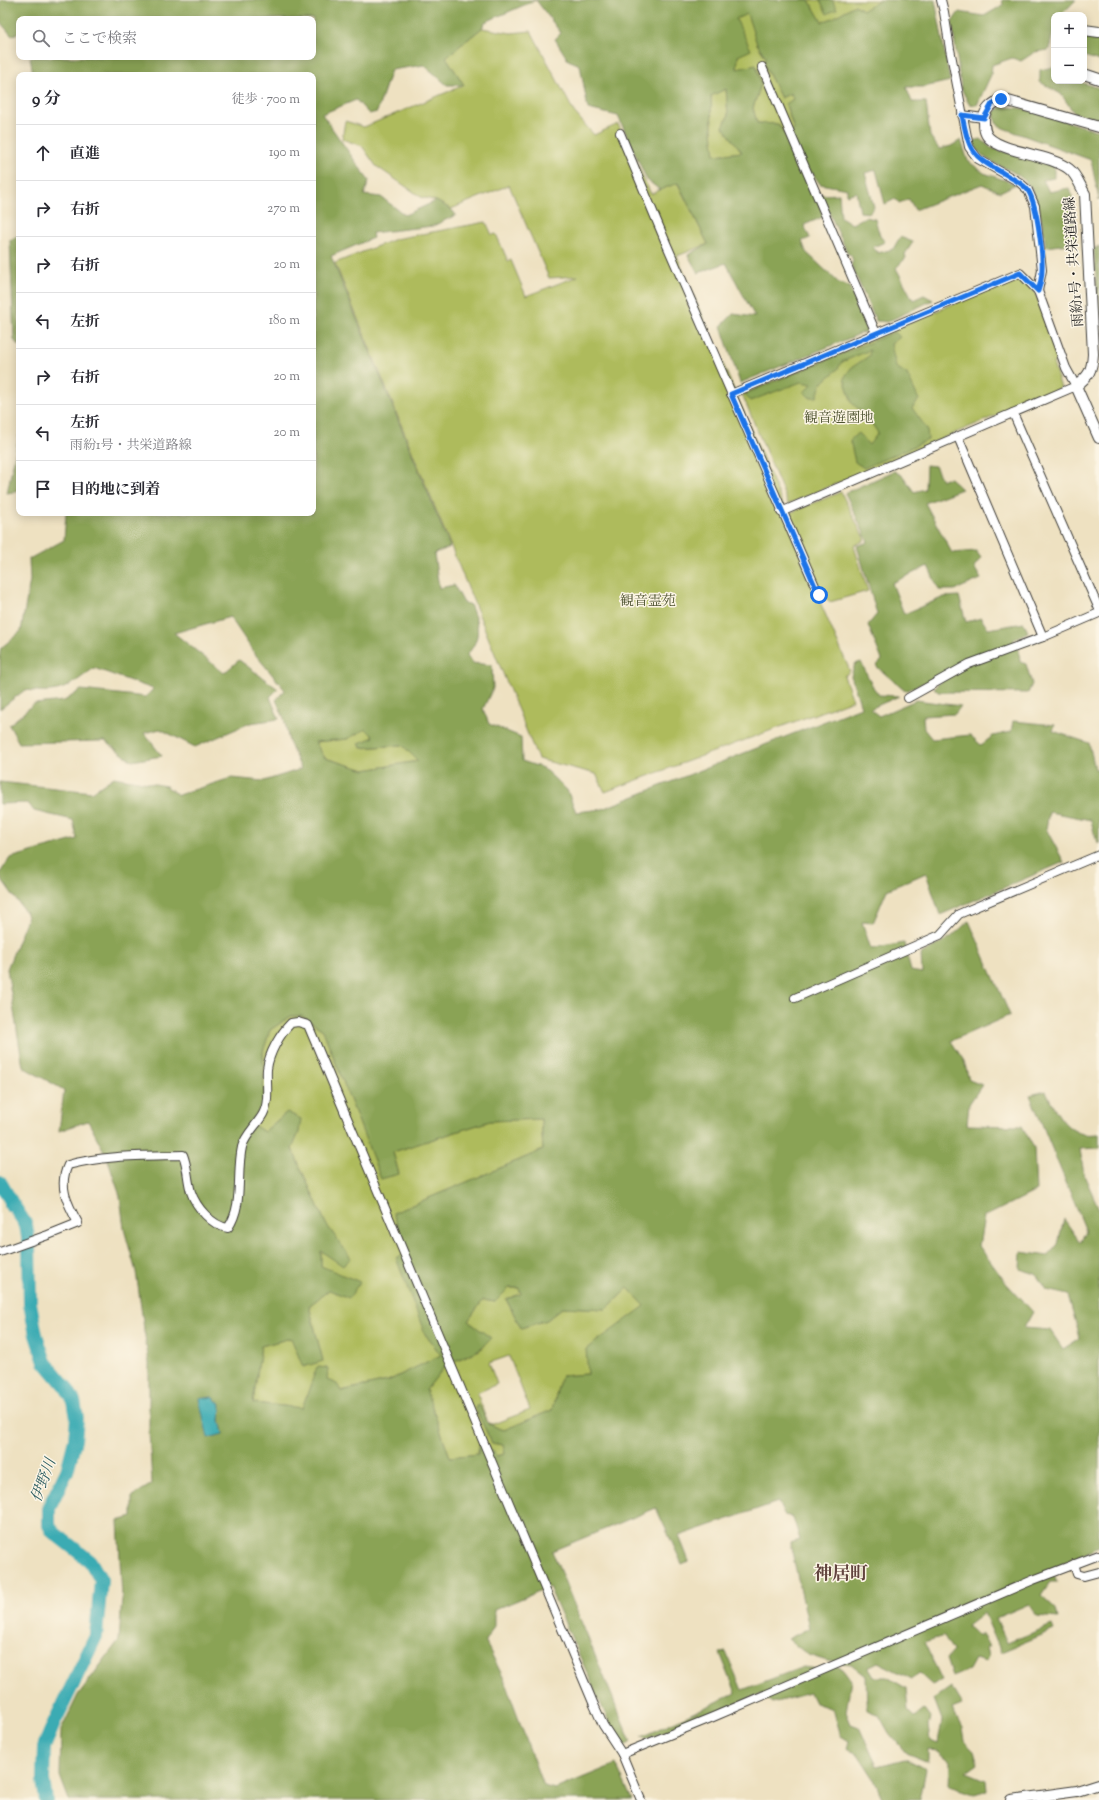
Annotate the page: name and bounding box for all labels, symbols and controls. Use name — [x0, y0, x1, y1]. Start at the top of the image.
map controls — [1051, 12, 1087, 84]
button: + — [1051, 12, 1087, 48]
search box — [16, 16, 316, 60]
icon: search — [30, 27, 52, 49]
text: ここで検索 — [62, 29, 137, 50]
button: − — [1051, 48, 1087, 84]
text: 9 分 — [32, 88, 61, 112]
route end — [992, 90, 1010, 108]
text: 徒歩 · 700 m — [232, 91, 300, 109]
icon: ahead — [32, 142, 54, 164]
text: 直進 — [70, 144, 100, 165]
text: 190 m — [269, 144, 300, 162]
street label: 雨紛1号・共栄道路線 — [1060, 196, 1090, 328]
icon: right — [32, 198, 54, 220]
text: 右折 — [70, 200, 100, 221]
text: 270 m — [267, 200, 300, 218]
icon: right — [32, 254, 54, 276]
text: 右折 — [70, 256, 100, 277]
text: 20 m — [274, 256, 300, 274]
icon: left — [32, 310, 54, 332]
text: 左折 — [70, 312, 100, 333]
text: 180 m — [269, 312, 300, 330]
icon: right — [32, 366, 54, 388]
text: 右折 — [70, 368, 100, 389]
text: 20 m — [274, 368, 300, 386]
park label: 観音遊園地 — [804, 409, 874, 429]
text: 左折 — [70, 413, 100, 434]
icon: left — [32, 422, 54, 444]
text: 20 m — [274, 424, 300, 442]
text: 雨紛1号・共栄道路線 — [70, 437, 191, 455]
icon: arrive — [32, 478, 54, 500]
text: 目的地に到着 — [70, 480, 160, 501]
route start — [810, 586, 828, 604]
park label: 観音霊苑 — [620, 592, 676, 612]
water label: 伊野川 — [27, 1454, 63, 1505]
district label: 神居町 — [814, 1562, 868, 1588]

